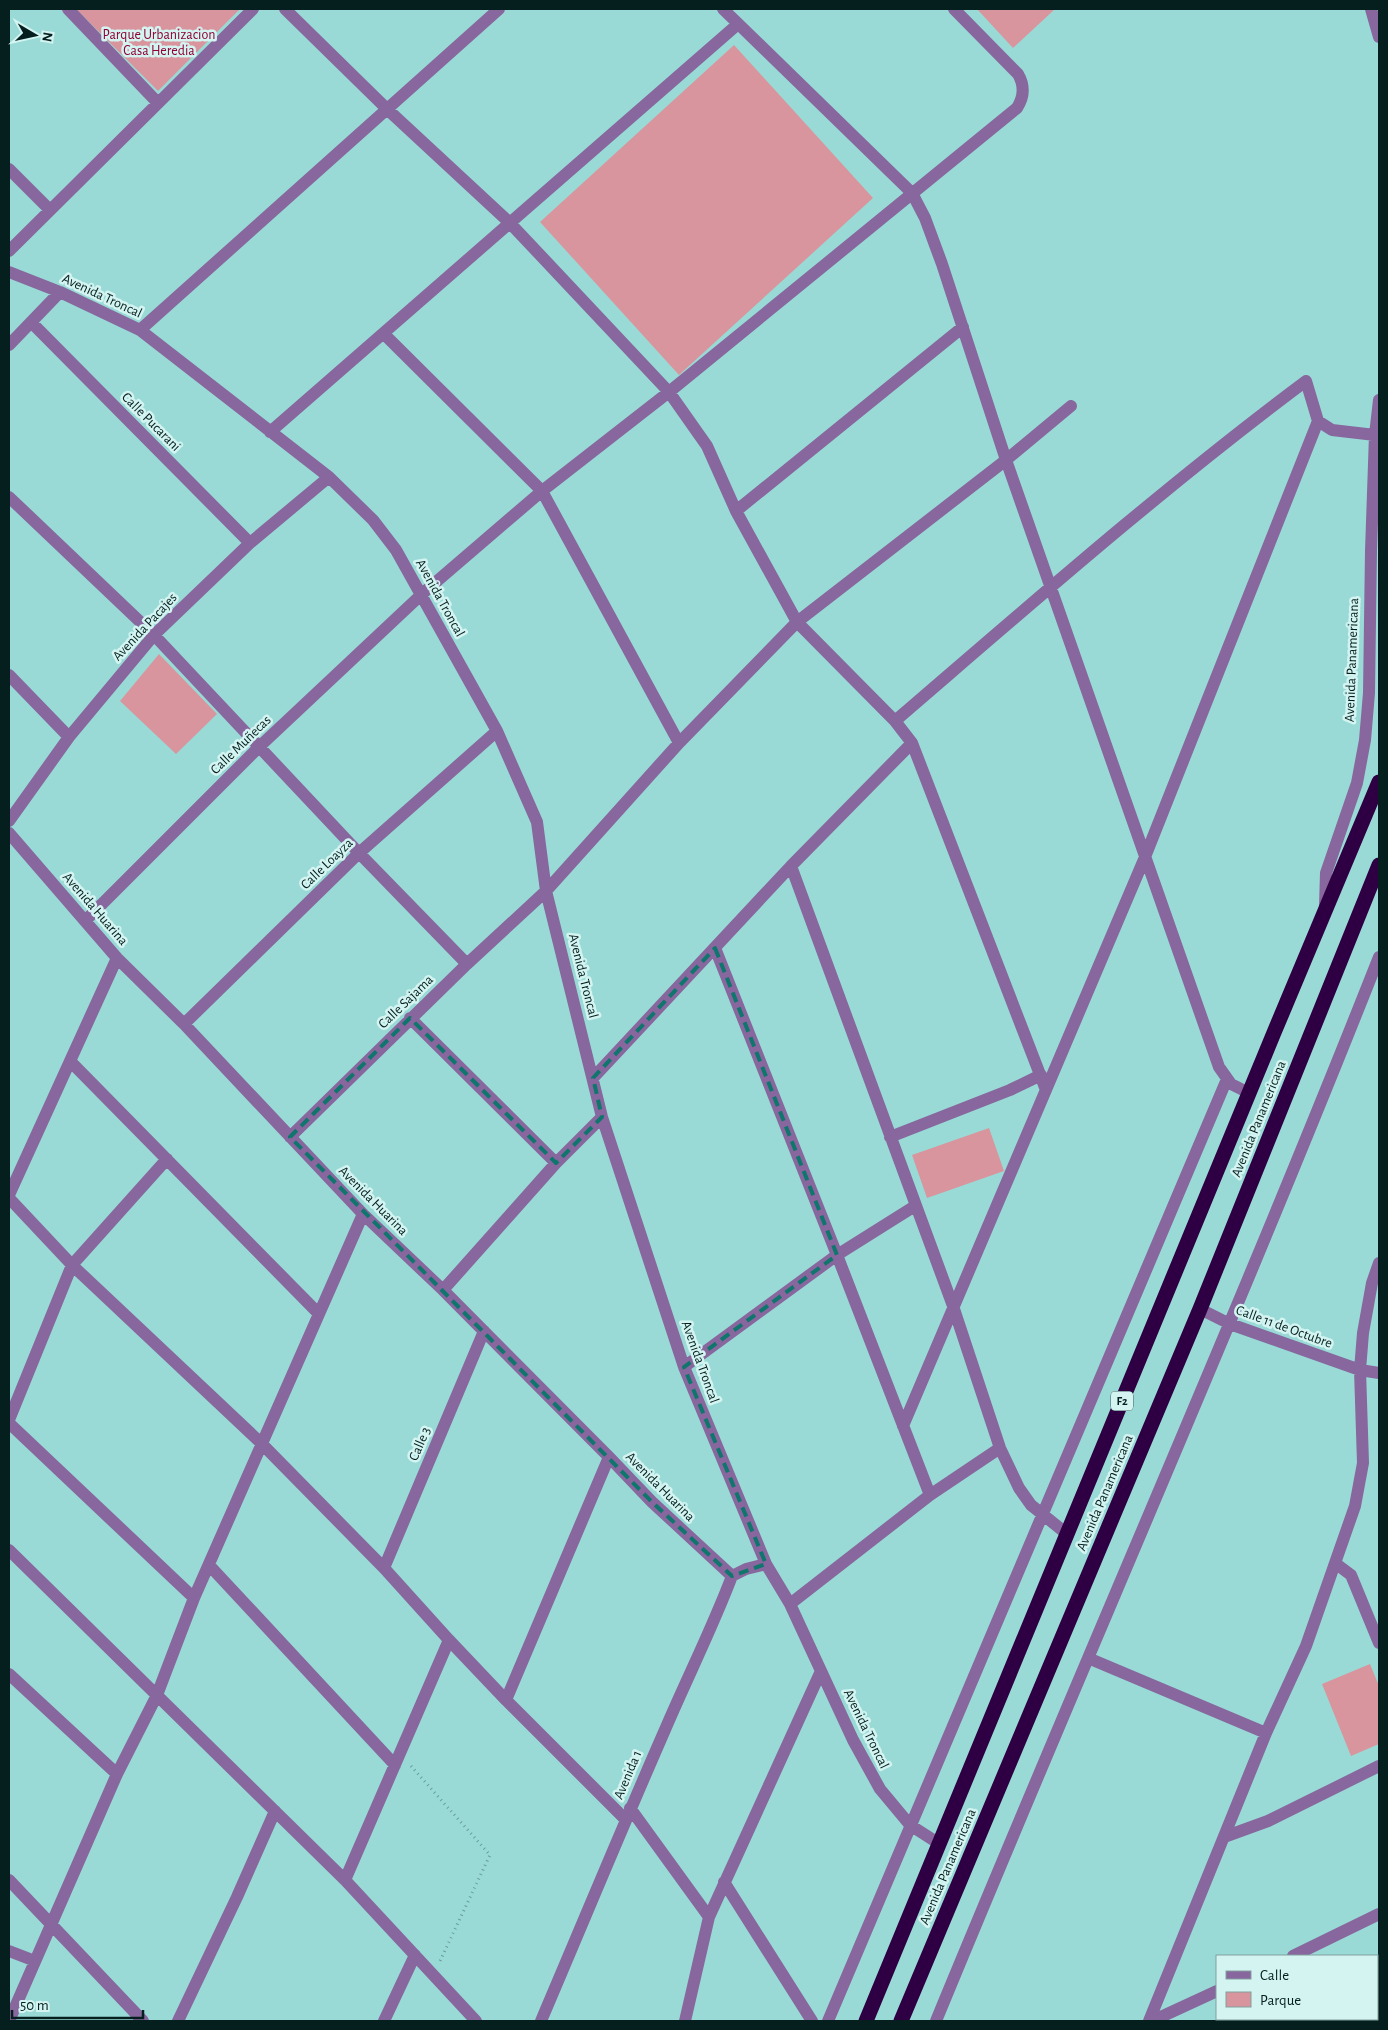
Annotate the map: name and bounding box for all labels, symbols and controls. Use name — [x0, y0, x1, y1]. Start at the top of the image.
north arrow — [10, 10, 60, 60]
park label: Parque Urbanizacion Casa Heredia — [103, 28, 215, 58]
text: N — [39, 31, 55, 43]
street label: Avenida Troncal — [60, 271, 144, 321]
street label: Calle Pucarani — [119, 390, 183, 454]
street label: Avenida Troncal — [413, 557, 467, 639]
street label: Avenida Pacajes — [110, 590, 180, 664]
street label: Avenida Panamericana — [1343, 597, 1361, 722]
street label: Calle Muñecas — [208, 713, 274, 777]
street label: Calle Loayza — [298, 836, 356, 892]
street label: Avenida Huarina — [60, 870, 131, 948]
street label: Avenida Troncal — [566, 932, 600, 1020]
street label: Calle Sajama — [376, 972, 436, 1031]
street label: Avenida Panamericana — [1229, 1058, 1289, 1179]
street label: Avenida Huarina — [336, 1164, 411, 1239]
street label: Calle 11 de Octubre — [1234, 1303, 1334, 1351]
street label: Avenida Troncal — [679, 1319, 721, 1405]
road number: F2 — [1111, 1392, 1133, 1410]
street label: Calle 3 — [407, 1425, 433, 1463]
street label: Avenida Panamericana — [1074, 1433, 1136, 1553]
street label: Avenida Huarina — [623, 1450, 698, 1525]
street label: Avenida Troncal — [841, 1687, 891, 1771]
street label: Avenida 1 — [612, 1749, 644, 1801]
street label: Avenida Panamericana — [917, 1807, 979, 1927]
legend — [1216, 1955, 1378, 2020]
text: Calle — [1260, 1968, 1289, 1983]
scale bar — [12, 1988, 144, 2020]
text: Parque — [1260, 1993, 1301, 2008]
text: 50 m — [20, 1998, 49, 2013]

